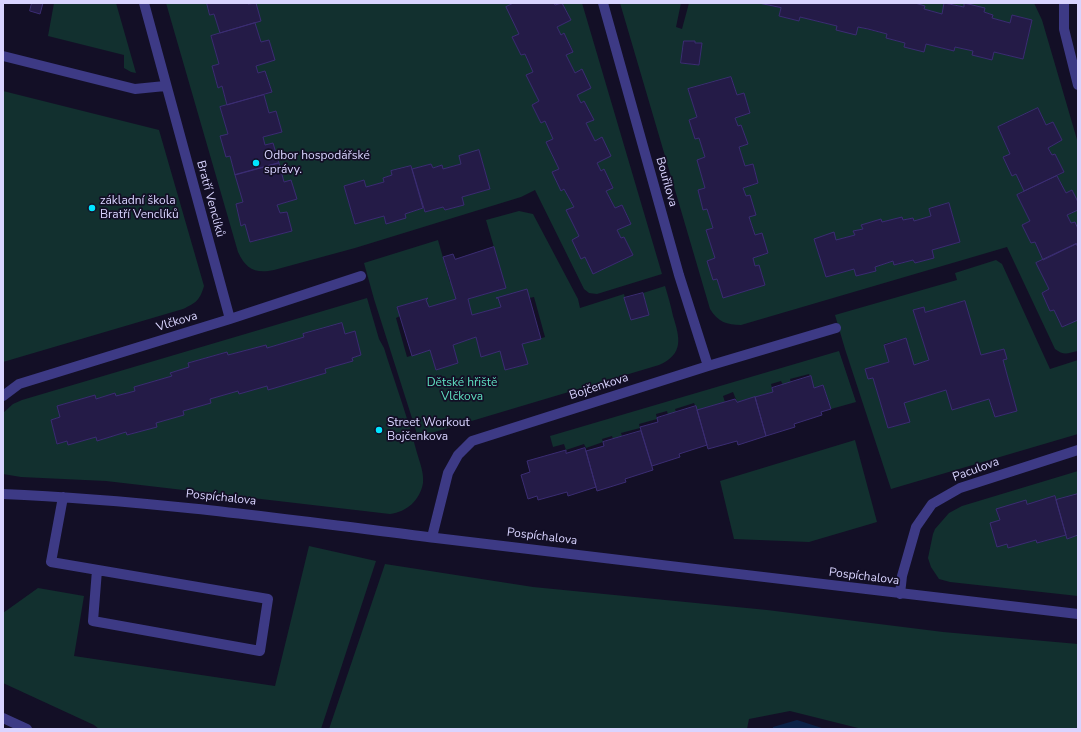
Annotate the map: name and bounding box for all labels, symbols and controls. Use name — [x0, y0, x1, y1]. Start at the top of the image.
place label: Odbor hospodářské správy. — [264, 149, 370, 177]
street label: Bouřilova — [652, 155, 680, 209]
marker: Odbor hospodářské správy. — [251, 158, 261, 168]
street label: Bratří Venclíků — [193, 159, 227, 239]
place label: základní škola Bratří Venclíků — [100, 194, 179, 222]
marker: základní škola Bratří Venclíků — [87, 203, 97, 213]
street label: Vlčkova — [155, 309, 199, 335]
street label: Bojčenkova — [568, 371, 630, 403]
park label: Dětské hřiště Vlčkova — [427, 376, 497, 404]
place label: Street Workout Bojčenkova — [387, 416, 470, 444]
marker: Street Workout Bojčenkova — [374, 425, 384, 435]
street label: Paculova — [951, 455, 1001, 485]
street label: Pospíchalova — [185, 487, 257, 509]
street label: Pospíchalova — [506, 526, 578, 548]
street label: Pospíchalova — [828, 566, 900, 588]

